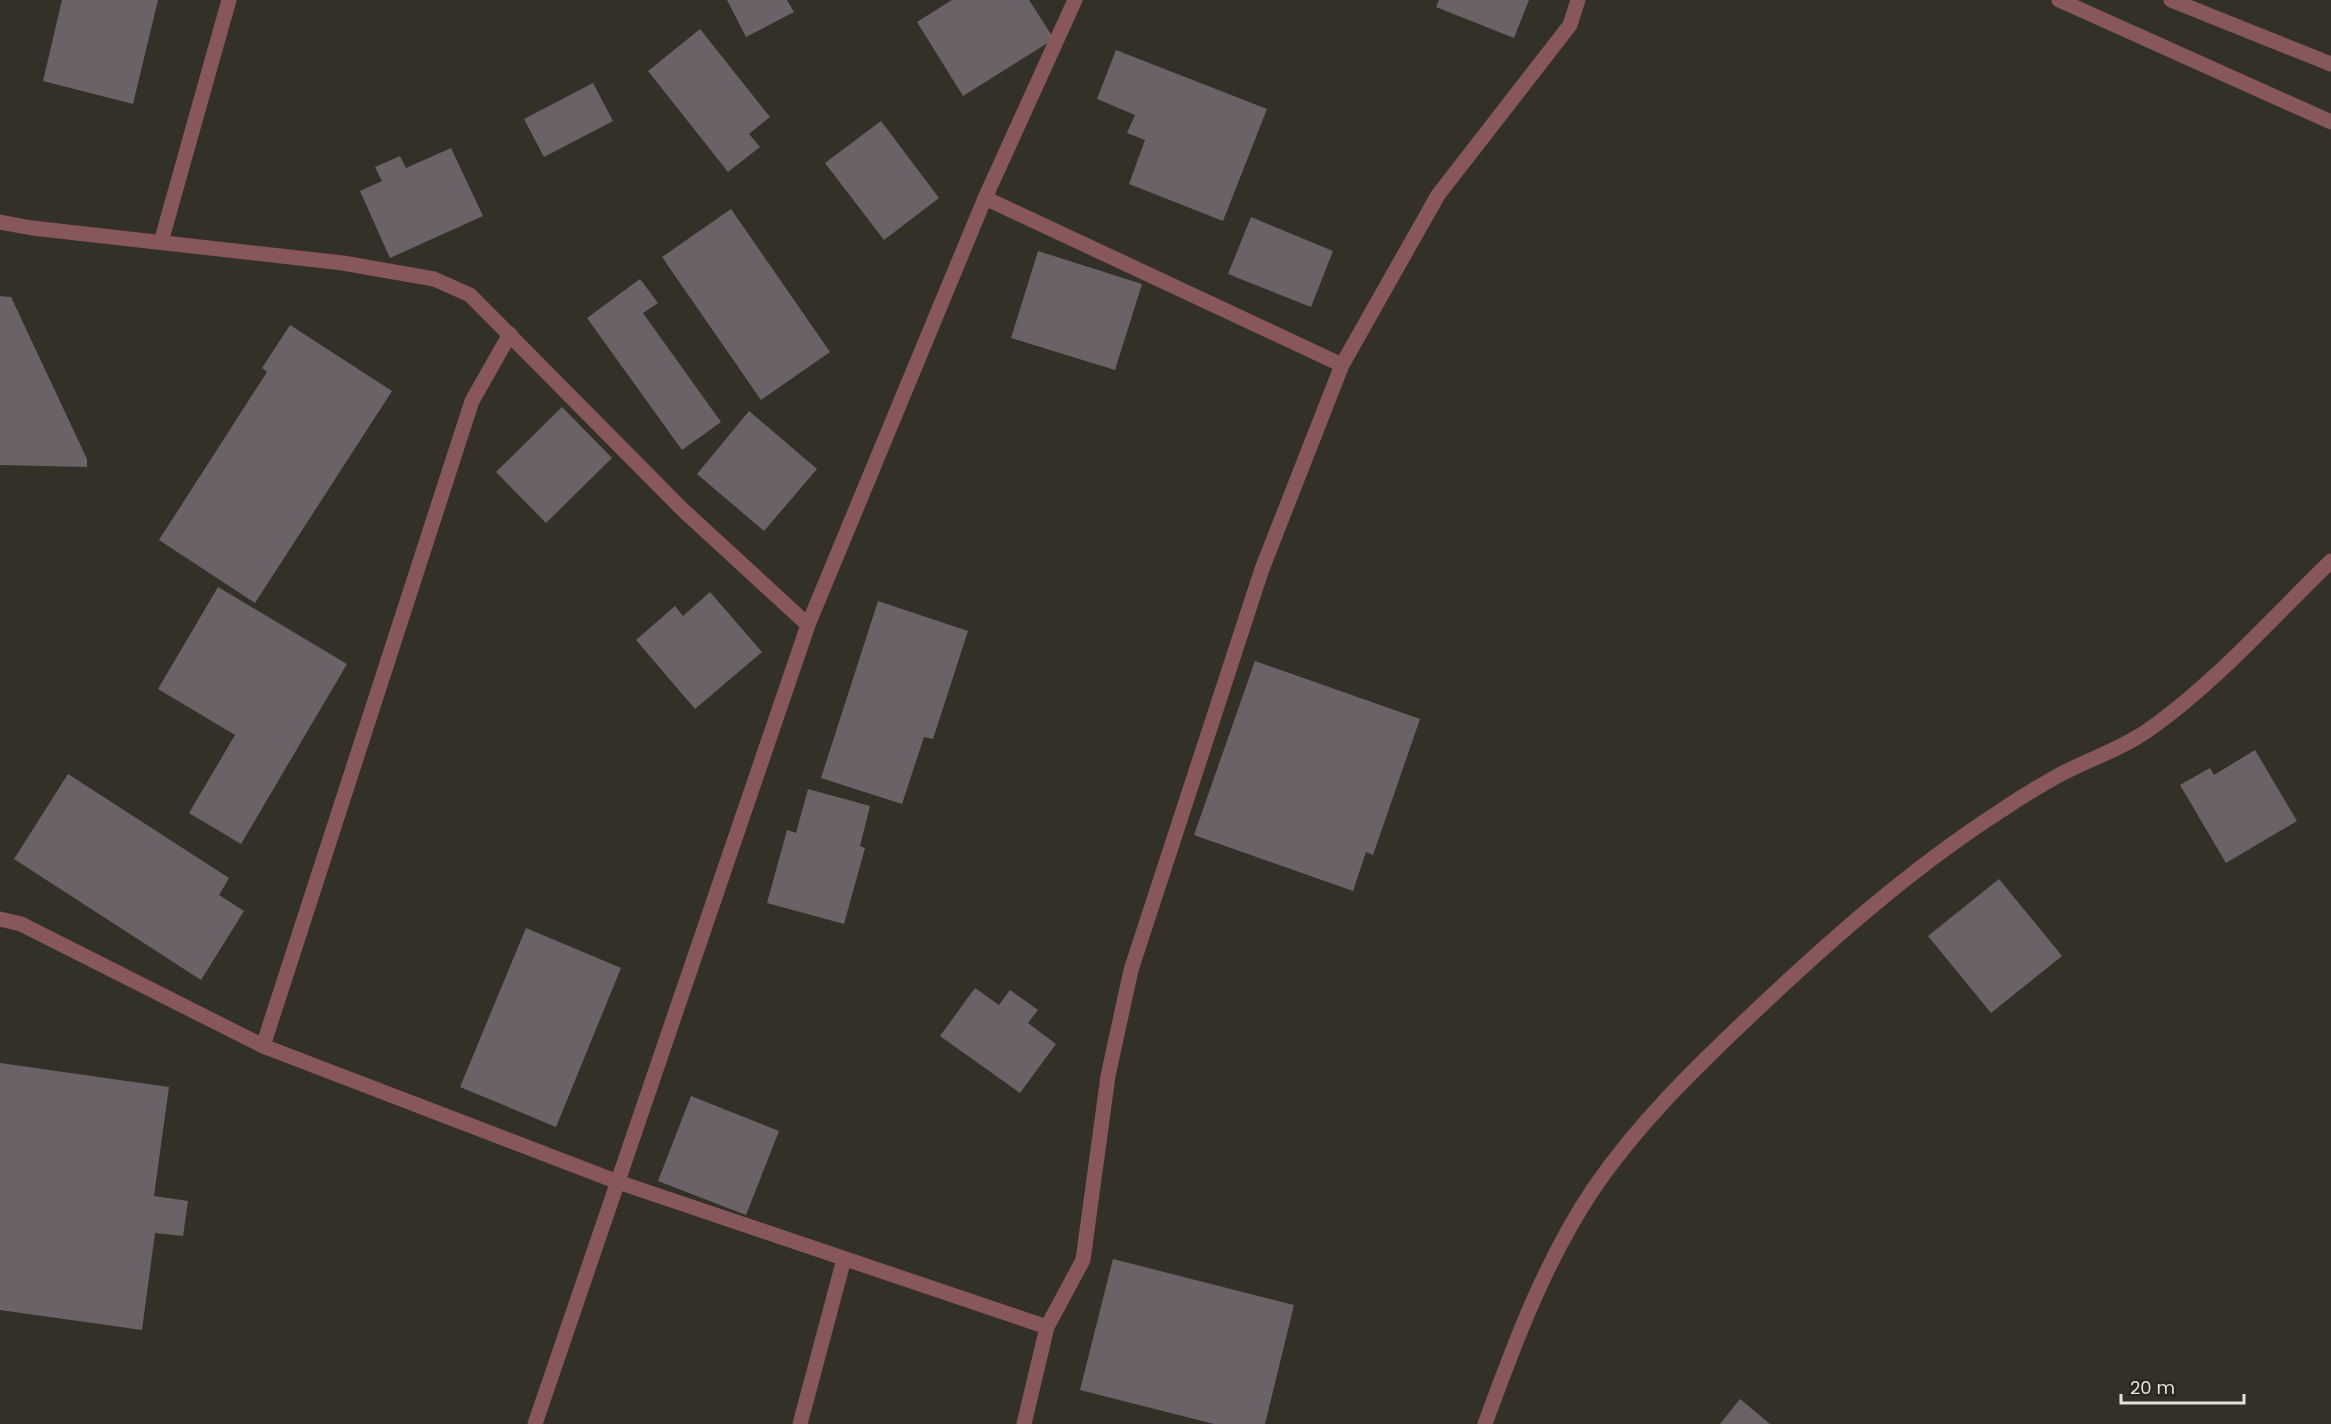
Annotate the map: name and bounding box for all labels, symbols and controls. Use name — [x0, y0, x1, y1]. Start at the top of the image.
scale bar — [2121, 1367, 2244, 1405]
text: 20 m — [2130, 1375, 2175, 1400]

